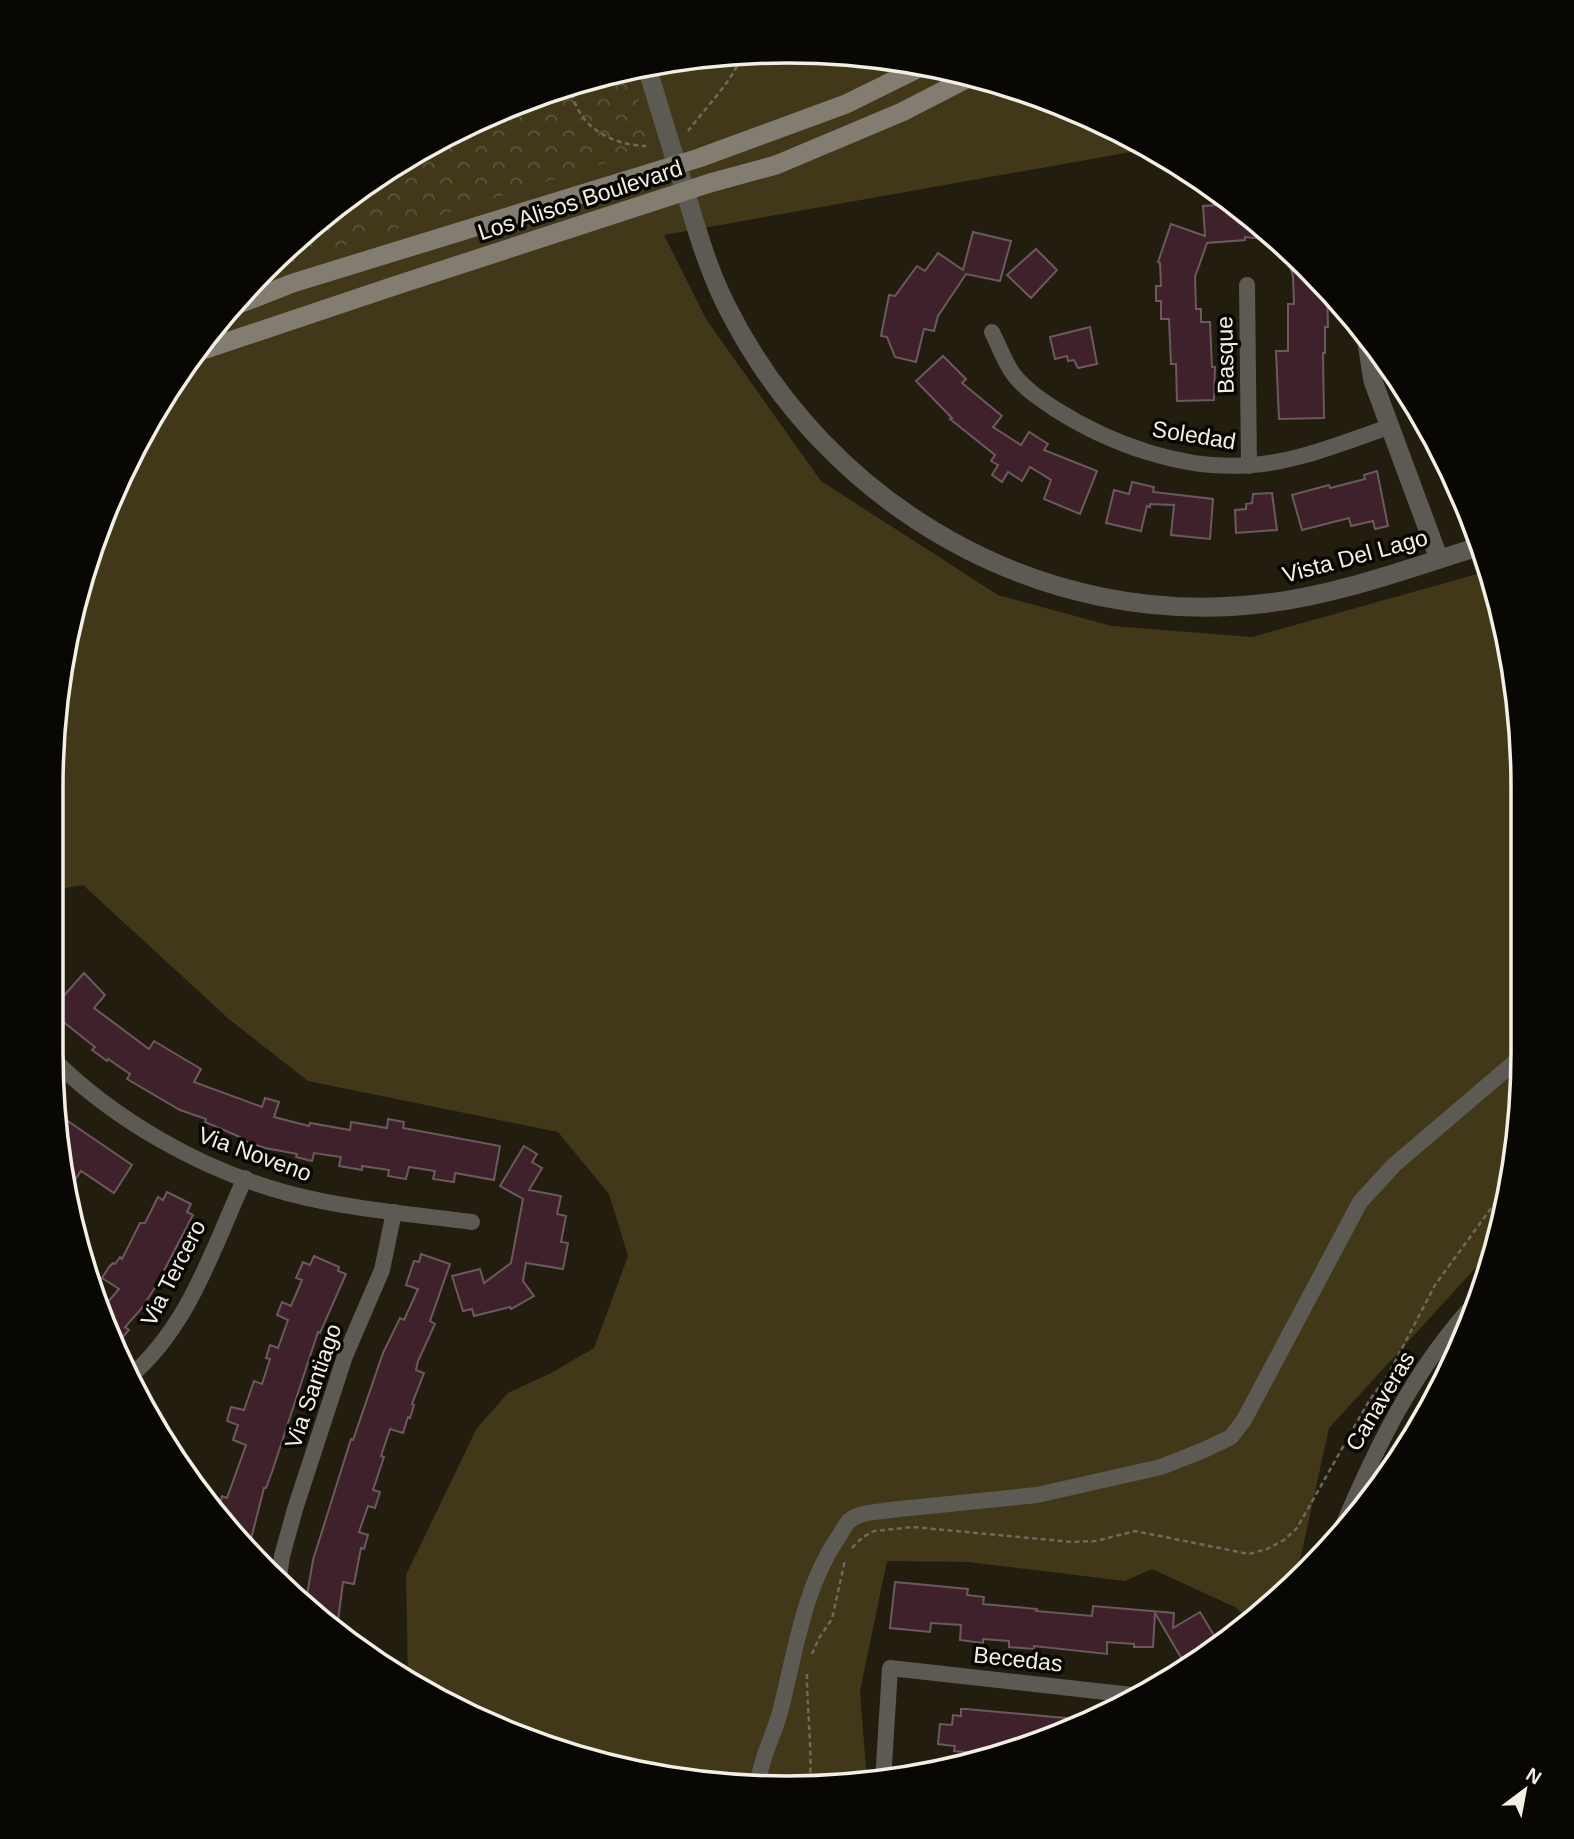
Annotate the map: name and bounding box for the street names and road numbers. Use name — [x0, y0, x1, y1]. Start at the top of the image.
street label: Los Alisos Boulevard — [474, 155, 686, 245]
street label: Basque — [1211, 316, 1239, 394]
street label: Soledad — [1150, 416, 1238, 454]
street label: Vista Del Lago — [1280, 524, 1430, 588]
street label: Via Noveno — [195, 1122, 315, 1186]
street label: Via Tercero — [135, 1216, 211, 1330]
street label: Via Santiago — [280, 1320, 346, 1452]
street label: Canaveras — [1340, 1347, 1420, 1455]
street label: Becedas — [972, 1641, 1064, 1677]

